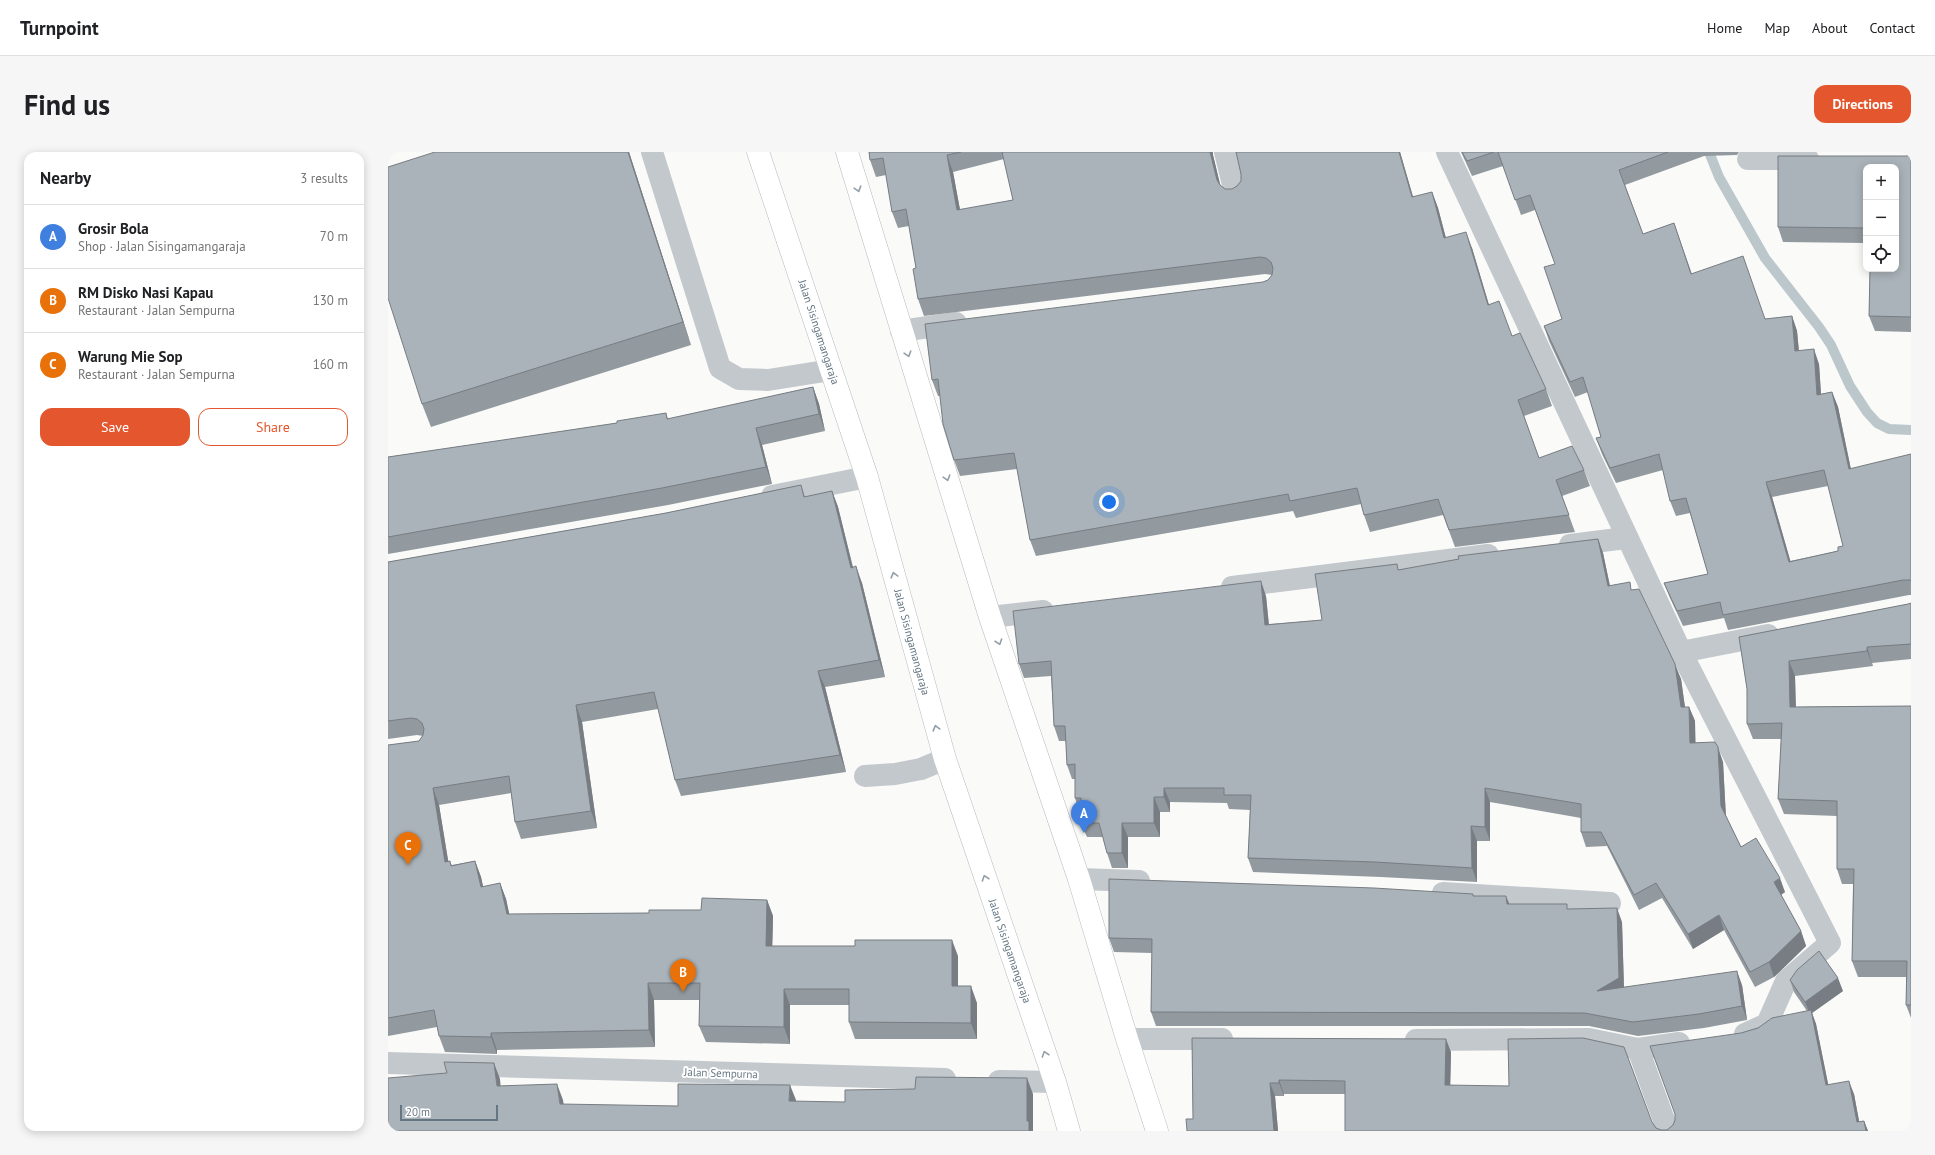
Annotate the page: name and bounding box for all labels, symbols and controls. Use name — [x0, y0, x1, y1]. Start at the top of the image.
text: Turnpoint — [20, 16, 99, 40]
text: Home — [1707, 19, 1742, 37]
text: Map — [1764, 19, 1790, 37]
text: About — [1812, 19, 1848, 37]
text: Contact — [1870, 19, 1915, 37]
button: Directions — [1814, 85, 1911, 123]
text: Find us — [24, 86, 110, 123]
map controls — [1863, 164, 1899, 272]
button: + — [1863, 164, 1899, 200]
text: Nearby — [40, 167, 91, 189]
text: 3 results — [300, 170, 348, 187]
one-way arrow — [853, 186, 862, 193]
button: − — [1863, 200, 1899, 236]
text: Grosir Bola — [78, 219, 149, 238]
text: A — [49, 228, 57, 245]
text: 70 m — [320, 228, 348, 245]
button: locate — [1863, 236, 1899, 272]
text: Shop · Jalan Sisingamangaraja — [78, 238, 246, 255]
street label: Jalan Sisingamangaraja — [795, 277, 843, 386]
text: RM Disko Nasi Kapau — [78, 283, 213, 302]
text: B — [49, 292, 57, 309]
text: 130 m — [313, 292, 348, 309]
text: Restaurant · Jalan Sempurna — [78, 302, 235, 319]
text: Warung Mie Sop — [78, 347, 183, 366]
one-way arrow — [903, 350, 912, 357]
text: C — [49, 356, 57, 373]
text: 160 m — [313, 356, 348, 373]
text: Restaurant · Jalan Sempurna — [78, 366, 235, 383]
button: Save — [40, 408, 190, 446]
button: Share — [198, 408, 348, 446]
one-way arrow — [942, 474, 951, 481]
your location — [1099, 492, 1119, 512]
one-way arrow — [890, 572, 899, 579]
street label: Jalan Sisingamangaraja — [891, 586, 933, 697]
one-way arrow — [994, 638, 1002, 645]
one-way arrow — [932, 724, 941, 731]
pin: A — [1071, 800, 1097, 833]
pin: C — [395, 832, 421, 865]
one-way arrow — [981, 874, 990, 881]
street label: Jalan Sisingamangaraja — [985, 896, 1034, 1005]
pin: B — [670, 959, 696, 992]
one-way arrow — [1041, 1050, 1050, 1057]
street label: Jalan Sempurna — [683, 1065, 758, 1081]
scale bar — [400, 1103, 498, 1122]
text: 20 m — [406, 1105, 430, 1119]

